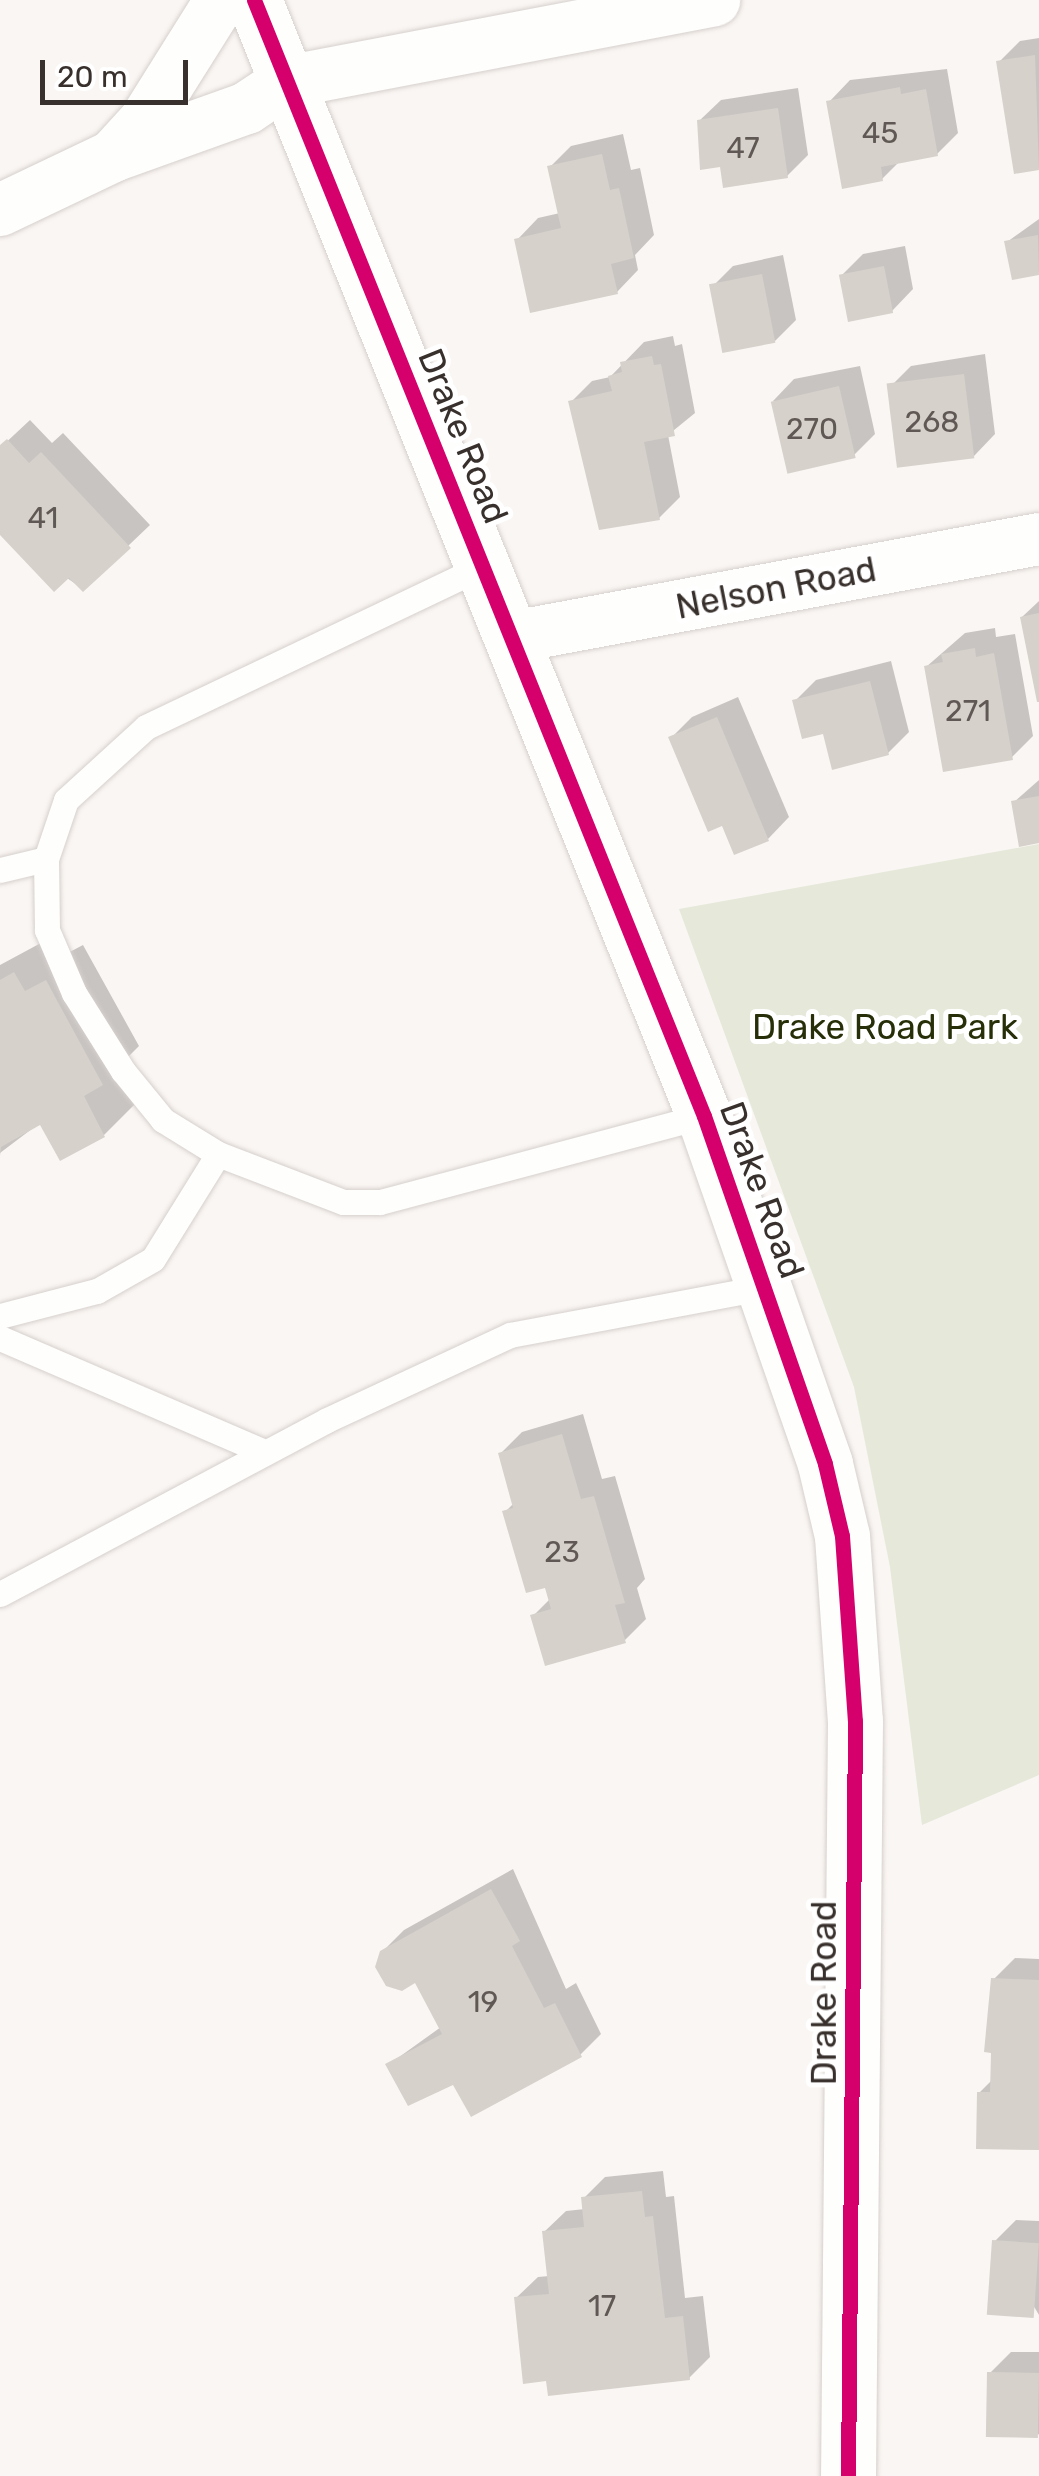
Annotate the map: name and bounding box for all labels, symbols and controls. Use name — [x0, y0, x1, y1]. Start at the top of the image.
scale bar — [45, 40, 192, 102]
text: 20 m — [57, 59, 128, 95]
house number: 45 — [862, 115, 898, 151]
house number: 47 — [726, 130, 760, 166]
street label: Drake Road — [409, 342, 517, 530]
house number: 268 — [905, 404, 959, 440]
house number: 270 — [786, 411, 838, 447]
house number: 41 — [28, 500, 58, 536]
street label: Nelson Road — [672, 548, 880, 628]
house number: 271 — [945, 693, 991, 729]
park label: Drake Road Park — [752, 1006, 1018, 1048]
street label: Drake Road — [711, 1096, 813, 1284]
house number: 23 — [544, 1534, 580, 1570]
street label: Drake Road — [803, 1901, 845, 2085]
house number: 19 — [468, 1984, 498, 2020]
house number: 17 — [588, 2288, 616, 2324]

